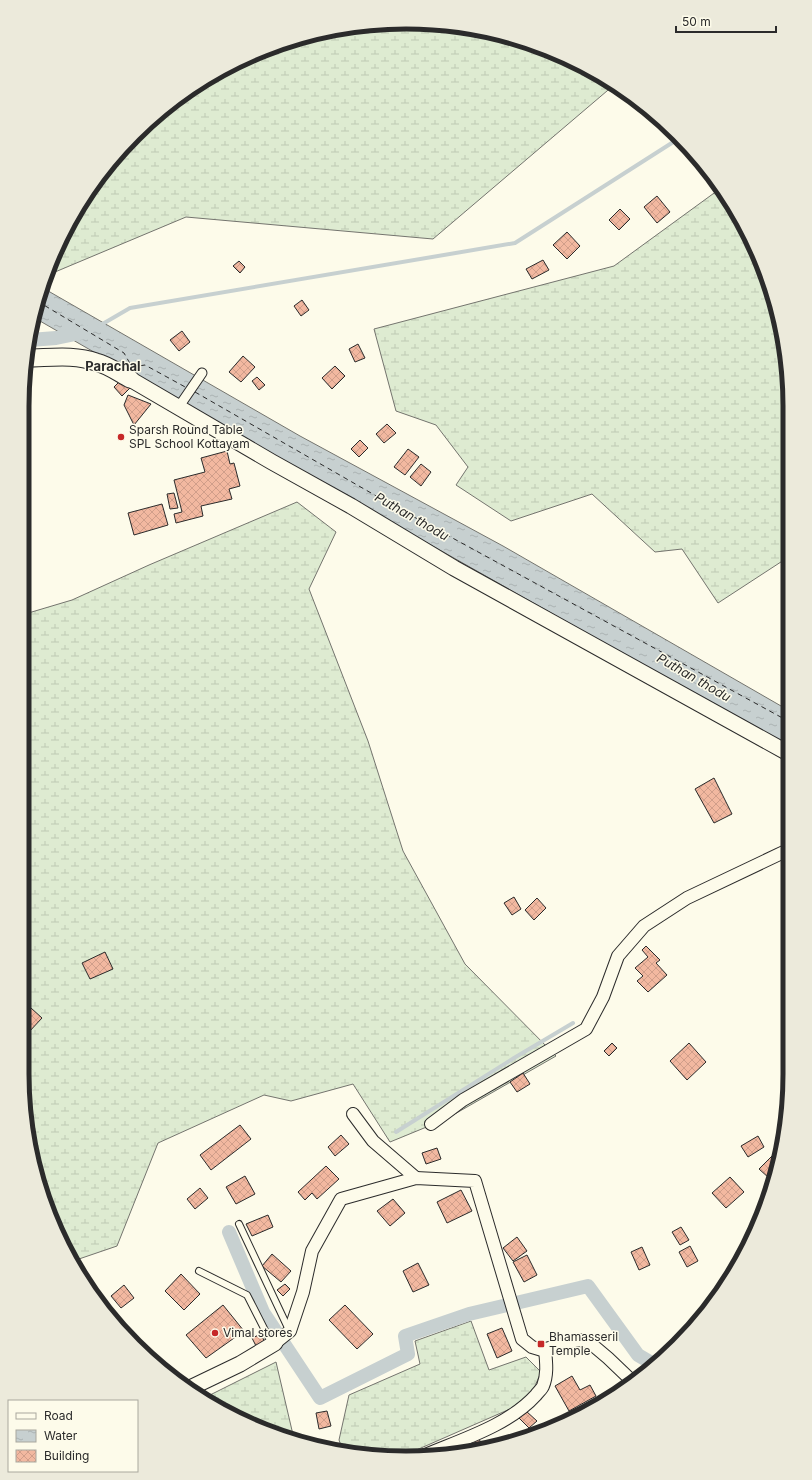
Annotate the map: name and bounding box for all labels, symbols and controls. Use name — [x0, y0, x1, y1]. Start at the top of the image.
scale bar — [676, 8, 776, 34]
text: 50 m — [682, 14, 711, 29]
district label: Parachal — [85, 358, 141, 374]
place label: Sparsh Round Table SPL School Kottayam — [129, 422, 250, 451]
marker: Sparsh Round Table SPL School Kottayam — [116, 432, 126, 442]
water label: Puthan thodu — [372, 488, 452, 544]
water label: Puthan thodu — [654, 649, 734, 705]
place label: Vimal stores — [223, 1325, 293, 1340]
marker: Vimal stores — [210, 1328, 220, 1338]
place label: Bhamasseril Temple — [549, 1329, 618, 1358]
marker: Bhamasseril Temple — [536, 1339, 546, 1349]
legend — [8, 1400, 138, 1472]
text: Road — [44, 1408, 73, 1423]
text: Water — [44, 1428, 78, 1443]
text: Building — [44, 1448, 89, 1463]

